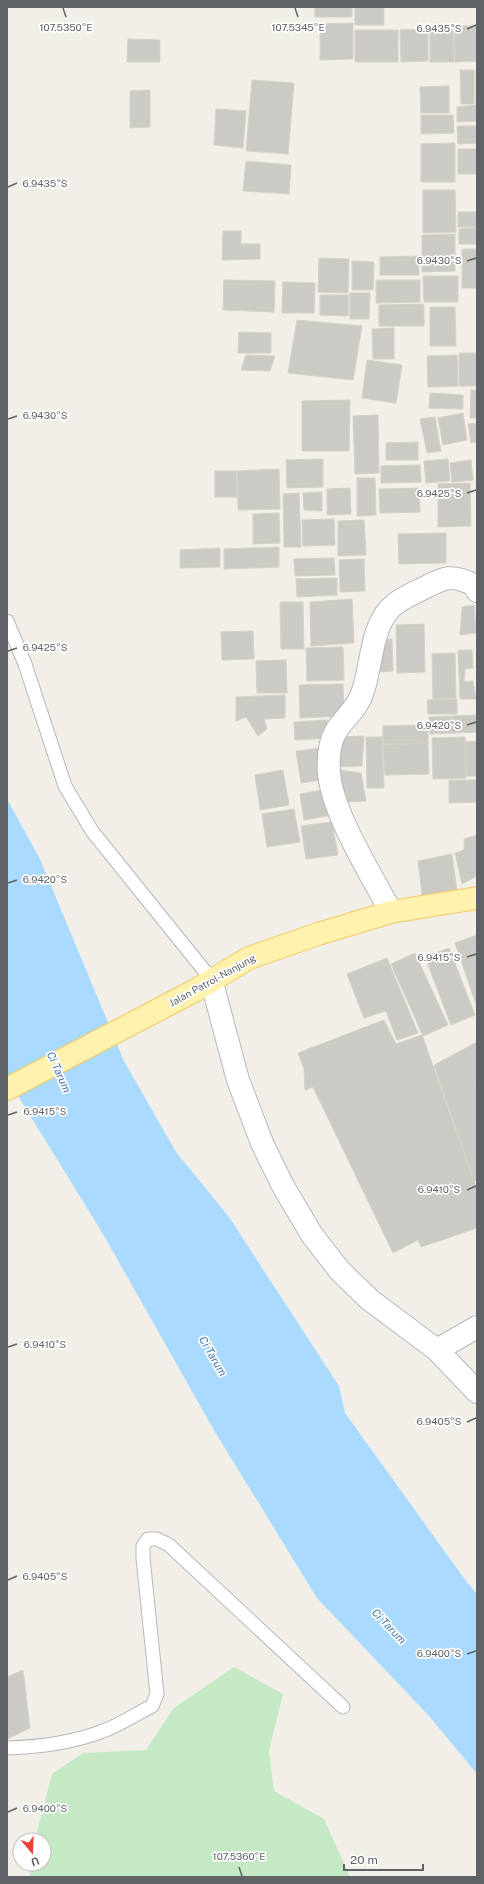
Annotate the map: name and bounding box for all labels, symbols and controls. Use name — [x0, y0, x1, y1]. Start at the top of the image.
text: 107.5350°E — [39, 21, 93, 33]
text: 107.5345°E — [271, 21, 325, 33]
text: 6.9435°S — [416, 22, 462, 34]
text: 6.9435°S — [22, 177, 68, 189]
text: 6.9430°S — [417, 254, 462, 266]
text: 6.9430°S — [23, 409, 68, 421]
text: 6.9425°S — [417, 487, 462, 499]
text: 6.9425°S — [23, 641, 68, 653]
text: 6.9420°S — [417, 719, 461, 731]
text: 6.9420°S — [23, 873, 67, 885]
street label: Jalan Patrol-Nanjung — [167, 951, 257, 1009]
text: 6.9415°S — [418, 951, 461, 963]
water label: Ci Tarum — [45, 1050, 73, 1094]
text: 6.9415°S — [24, 1105, 67, 1117]
text: 6.9410°S — [418, 1183, 461, 1195]
water label: Ci Tarum — [197, 1334, 229, 1378]
text: 6.9410°S — [24, 1338, 67, 1350]
text: 6.9405°S — [417, 1415, 462, 1427]
text: 6.9405°S — [23, 1570, 68, 1582]
water label: Ci Tarum — [370, 1606, 408, 1646]
text: 6.9400°S — [417, 1647, 462, 1659]
text: 6.9400°S — [23, 1802, 68, 1814]
north arrow — [12, 1832, 52, 1872]
scale bar — [344, 1846, 423, 1872]
text: 107.5360°E — [213, 1850, 265, 1862]
text: 20 m — [350, 1853, 378, 1867]
text: U — [30, 1854, 41, 1868]

